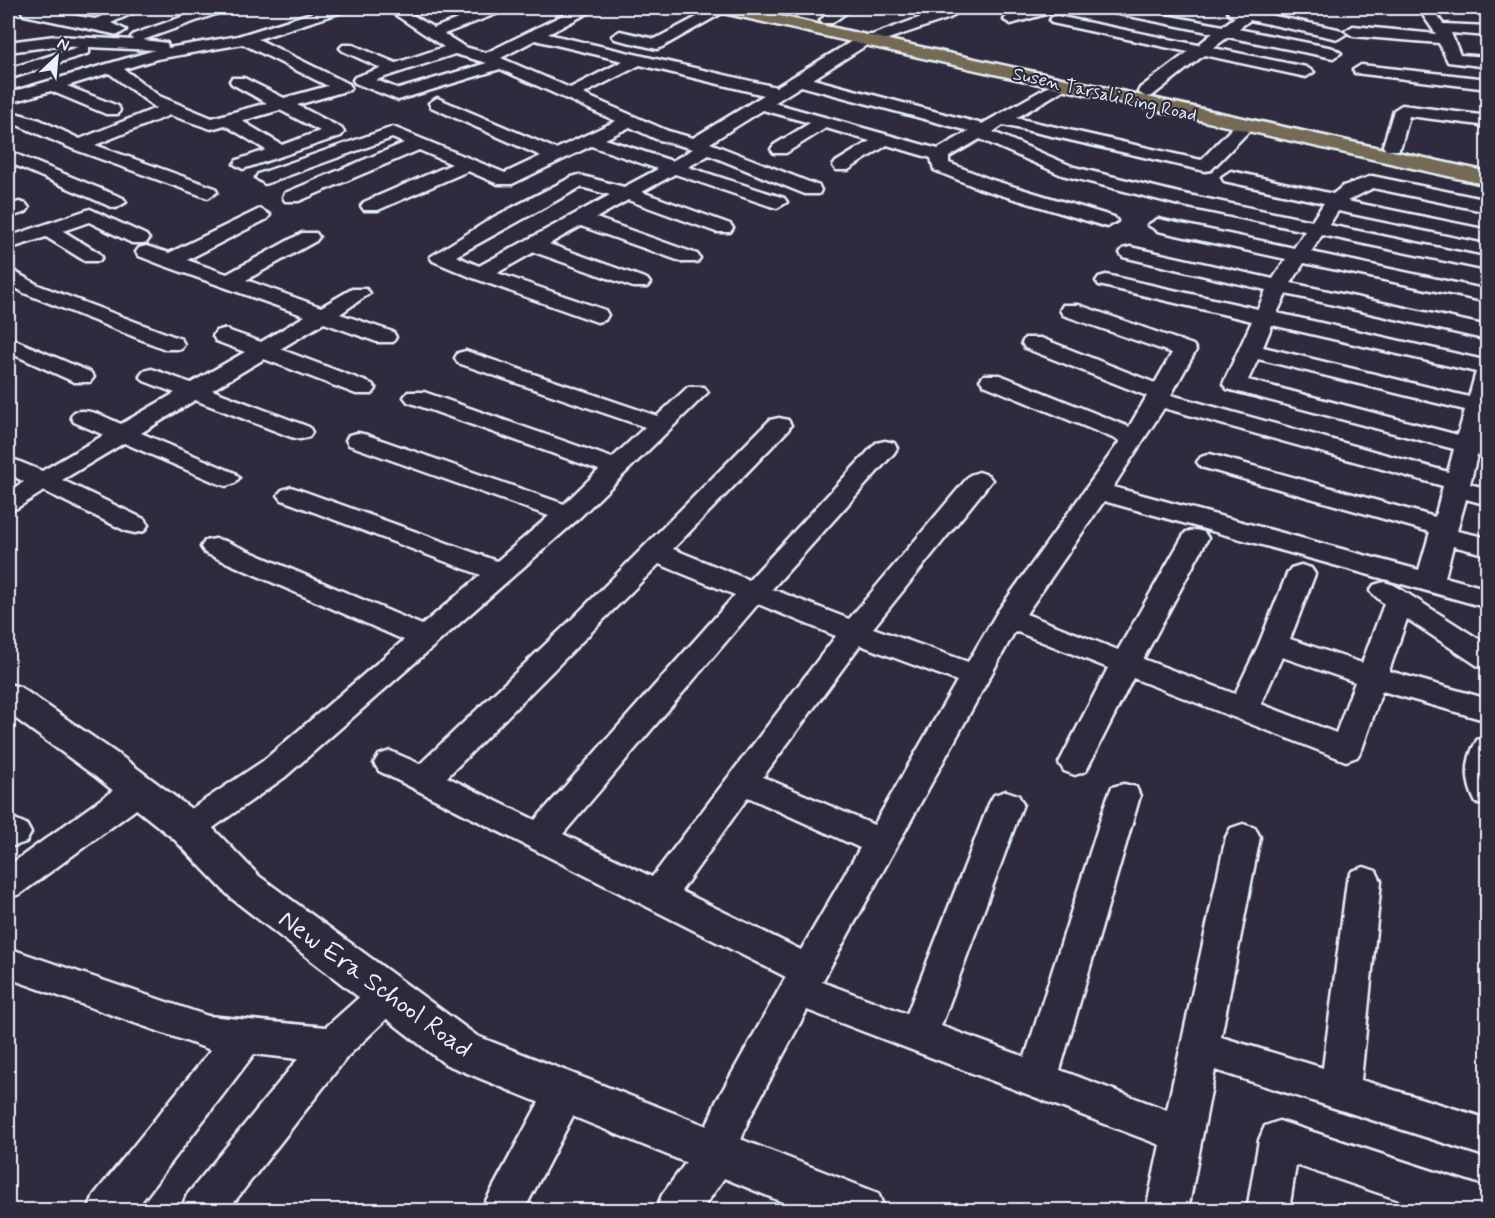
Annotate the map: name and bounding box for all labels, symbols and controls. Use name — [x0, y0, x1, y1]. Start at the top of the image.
north arrow — [27, 27, 87, 87]
text: N — [54, 33, 72, 57]
street label: Susen Tarsali Ring Road — [1010, 62, 1199, 129]
street label: New Era School Road — [271, 903, 479, 1066]

